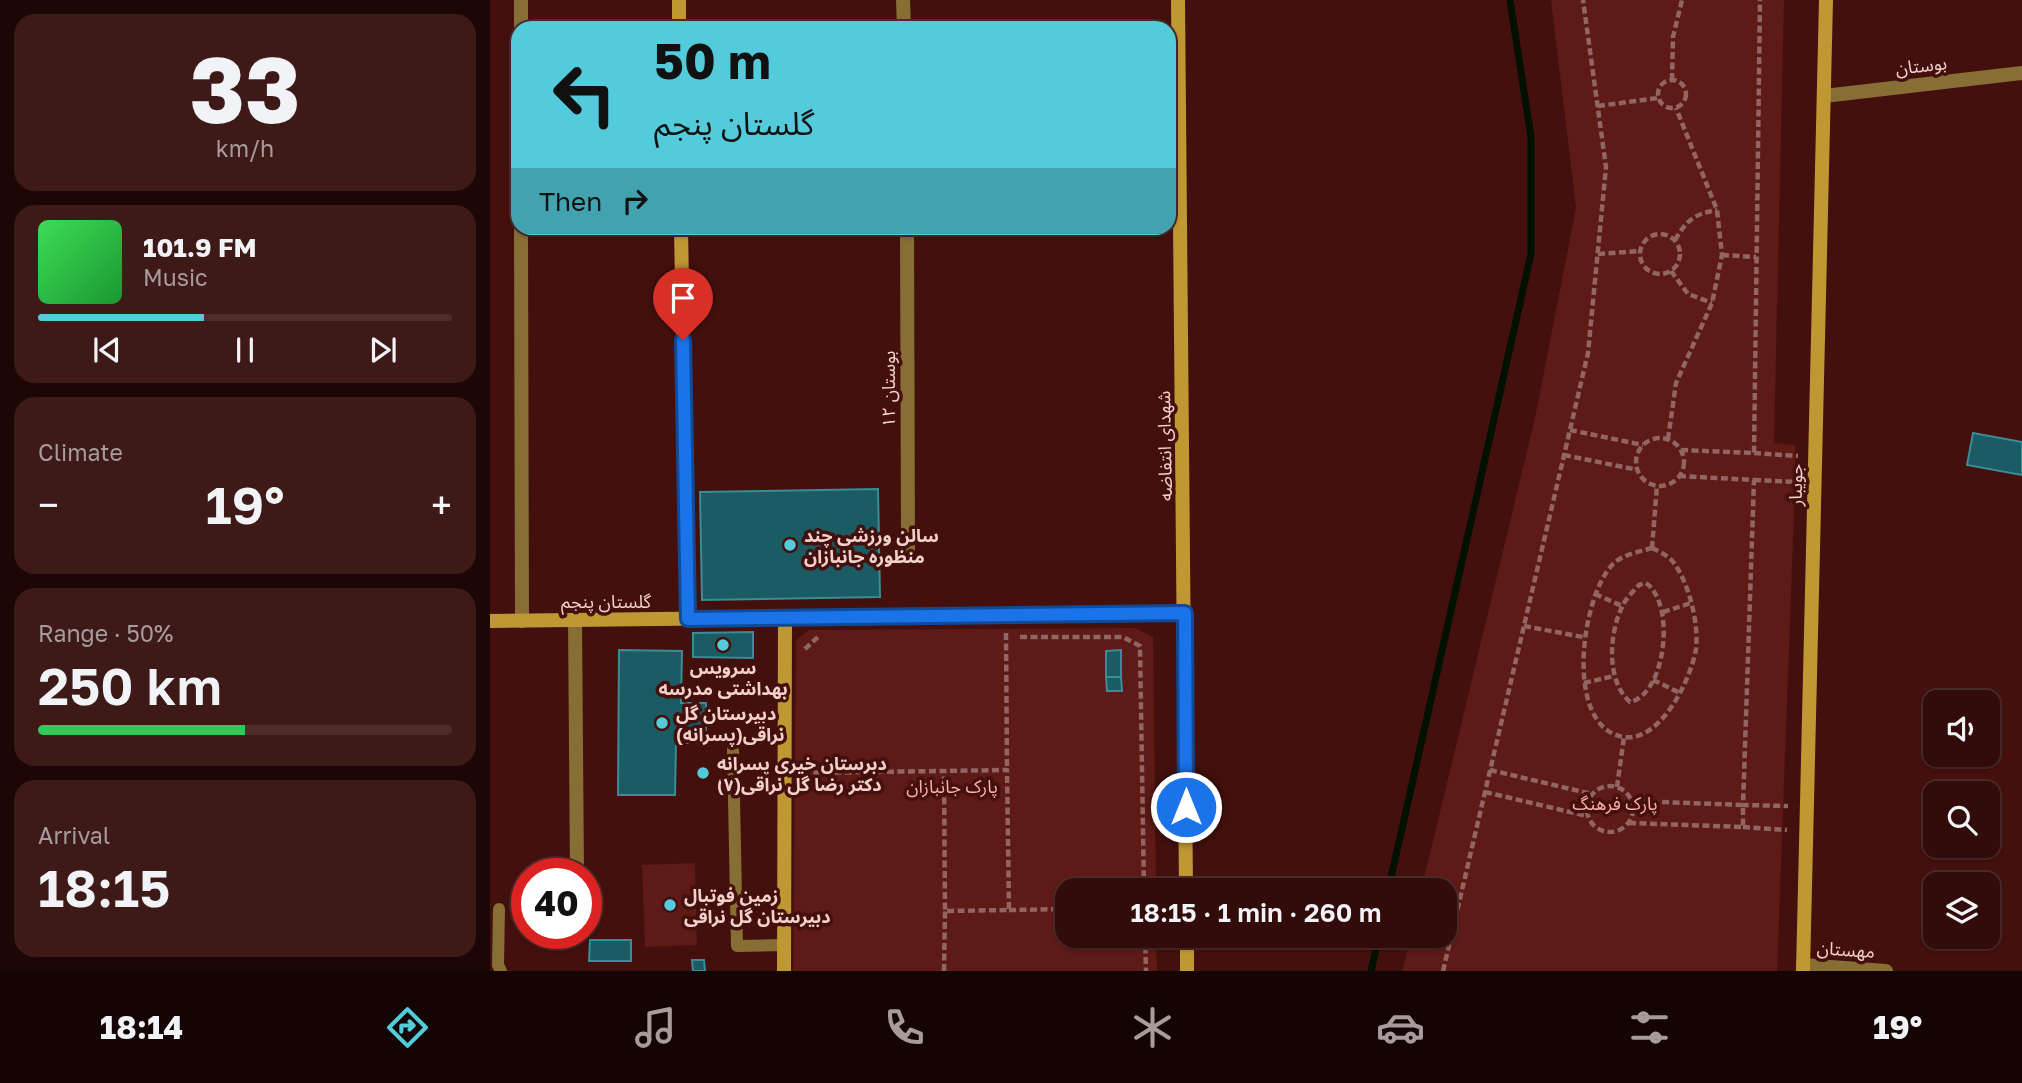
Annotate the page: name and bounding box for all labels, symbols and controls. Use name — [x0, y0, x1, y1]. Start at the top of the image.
text: 50 m — [654, 31, 771, 90]
text: 33 — [189, 34, 301, 143]
icon: left — [539, 49, 630, 140]
street label: بوستان — [1894, 51, 1948, 80]
text: گلستان پنجم — [654, 104, 814, 142]
text: km/h — [216, 134, 274, 162]
icon: right — [616, 182, 654, 220]
text: Then — [539, 186, 602, 217]
text: 101.9 FM — [143, 232, 257, 263]
text: Music — [143, 263, 208, 291]
pin — [653, 268, 713, 340]
icon: arrive — [664, 279, 702, 317]
icon: previous — [88, 331, 126, 369]
icon: pause — [226, 331, 264, 369]
icon: next — [364, 331, 402, 369]
street label: بوستان ۱۲ — [877, 351, 900, 427]
street label: شهدای انتفاضه — [1152, 391, 1177, 501]
text: Climate — [38, 438, 123, 466]
street label: جویبار — [1784, 464, 1807, 507]
text: 19° — [206, 473, 284, 535]
text: − — [38, 482, 59, 527]
text: + — [431, 482, 452, 527]
place label: سالن ورزشی چند منظوره جانبازان — [804, 524, 939, 568]
marker: سالن ورزشی چند منظوره جانبازان — [782, 537, 798, 553]
street label: گلستان پنجم — [561, 590, 652, 615]
text: Range · 50% — [38, 619, 173, 647]
marker: سرویس بهداشتی مدرسه — [715, 637, 731, 653]
text: 250 km — [38, 654, 222, 716]
place label: سرویس بهداشتی مدرسه — [658, 656, 788, 700]
map controls — [1923, 690, 2000, 949]
button: sound — [1923, 690, 2000, 767]
place label: دبیرستان گل نراقی(پسرانه) — [676, 702, 785, 747]
marker: دبیرستان گل نراقی(پسرانه) — [654, 715, 670, 731]
place label: دبرستان خیری پسرانه دکتر رضا گل نراقی(۷) — [717, 752, 887, 796]
marker: دبرستان خیری پسرانه دکتر رضا گل نراقی(۷) — [695, 765, 711, 781]
position arrow — [1149, 770, 1223, 844]
park label: پارک جانبازان — [906, 775, 998, 798]
button: search — [1923, 781, 2000, 858]
park label: پارک فرهنگ — [1572, 792, 1658, 815]
text: Arrival — [38, 821, 110, 849]
text: 18:15 — [38, 856, 170, 918]
speed limit sign: 40 — [511, 858, 602, 949]
button: layers — [1923, 872, 2000, 949]
place label: زمین فوتبال دبیرستان گل نراقی — [684, 884, 831, 928]
marker: زمین فوتبال دبیرستان گل نراقی — [662, 897, 678, 913]
text: 18:15 · 1 min · 260 m — [1130, 897, 1382, 928]
street label: مهستان — [1816, 936, 1876, 963]
icon: directions — [383, 1003, 432, 1052]
icon: music — [631, 1003, 680, 1052]
icon: phone — [880, 1003, 929, 1052]
icon: climate — [1128, 1003, 1177, 1052]
icon: car — [1376, 1003, 1425, 1052]
icon: filters — [1625, 1003, 1674, 1052]
text: 18:14 — [100, 1008, 183, 1046]
text: 19° — [1873, 1008, 1922, 1046]

